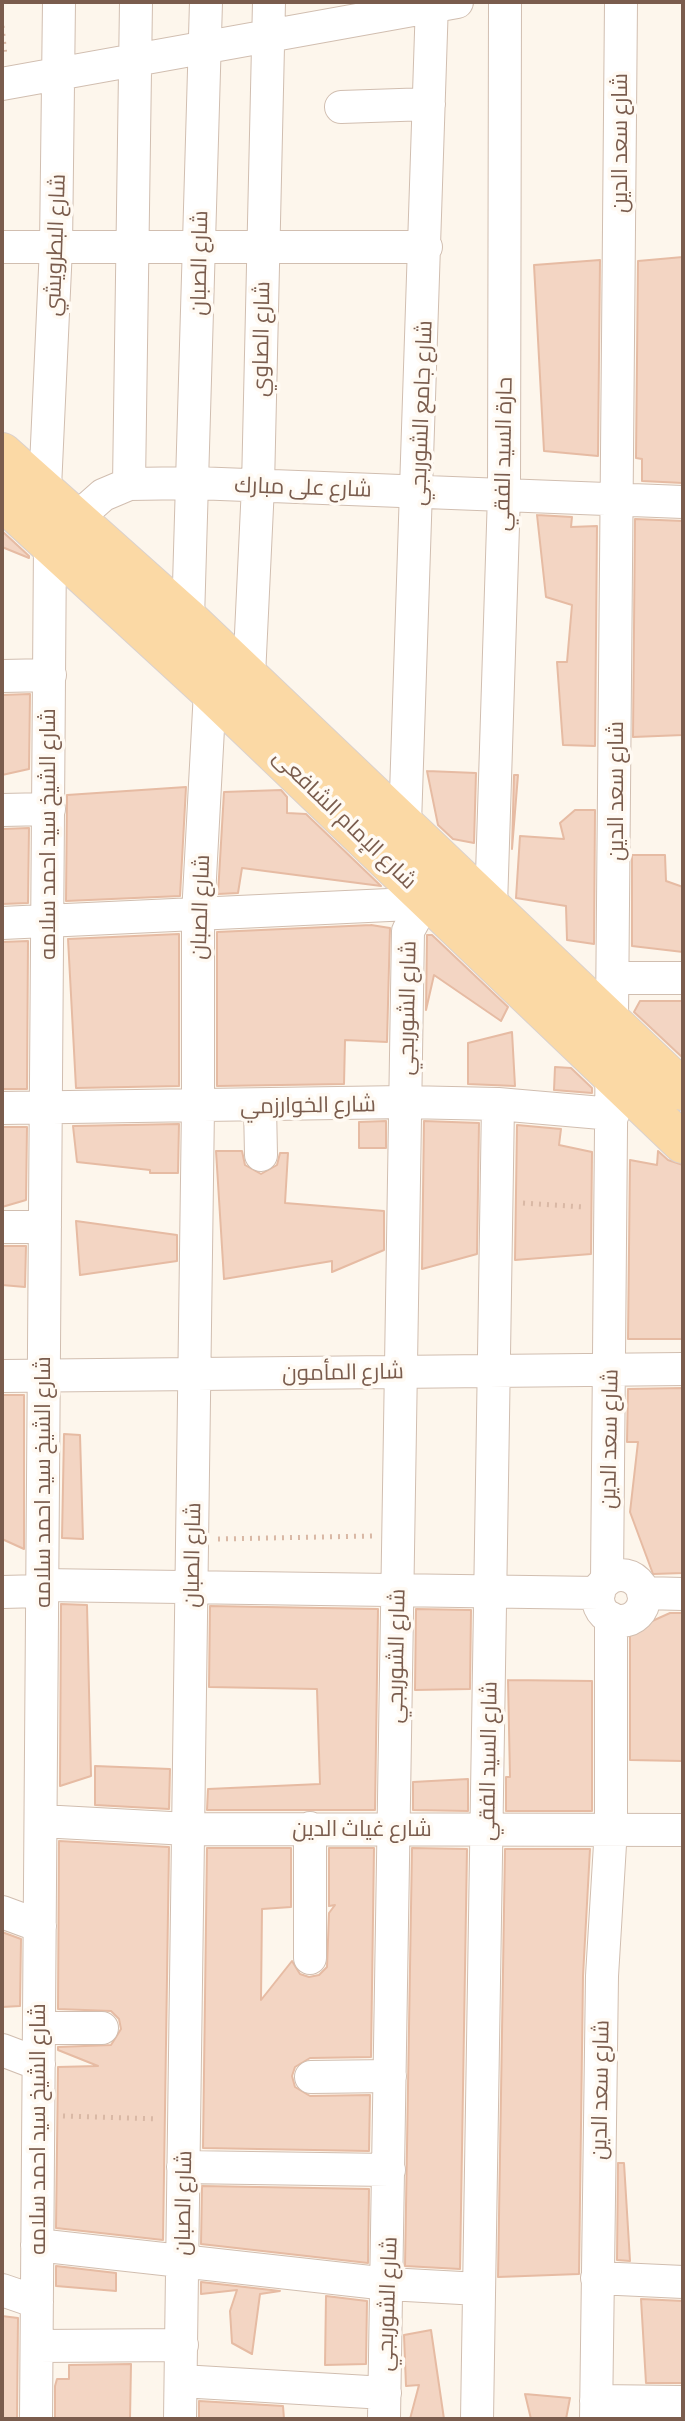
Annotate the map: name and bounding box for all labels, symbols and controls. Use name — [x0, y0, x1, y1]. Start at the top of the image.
street label: شارع سعد الدين — [607, 73, 633, 213]
street label: شارع البطرويشي — [39, 173, 71, 317]
street label: شارع الصبان — [185, 210, 213, 316]
street label: شارع الصاوي — [247, 281, 275, 397]
street label: شارع جامع الشوربجي — [405, 320, 437, 506]
street label: حارة السيد الفقي — [488, 377, 518, 531]
street label: شارع على مبارك — [234, 471, 372, 503]
street label: شارع الشيخ سيد احمد سلامه — [35, 708, 61, 960]
street label: شارع سعد الدين — [603, 721, 629, 861]
street label: شارع الإمام الشافعى — [268, 744, 422, 894]
street label: شارع الصبان — [185, 854, 215, 960]
street label: شارع الشوربجي — [393, 940, 421, 1076]
street label: شارع الخوارزمي — [240, 1091, 376, 1119]
street label: شارع الشيخ سيد احمد سلامه — [30, 1356, 56, 1608]
street label: شارع المأمون — [282, 1358, 404, 1386]
street label: شارع سعد الدين — [595, 1369, 623, 1509]
street label: شارع الصبان — [178, 1502, 206, 1608]
street label: شارع الشوربجي — [382, 1588, 410, 1724]
street label: شارع السيد الفقي — [473, 1681, 503, 1841]
street label: شارع غياث الدين — [292, 1816, 432, 1842]
street label: شارع الشيخ سيد احمد سلامه — [25, 2003, 51, 2255]
street label: شارع سعد الدين — [586, 2020, 614, 2160]
street label: شارع الصبان — [169, 2150, 197, 2256]
street label: شارع الشوربجي — [371, 2236, 403, 2372]

